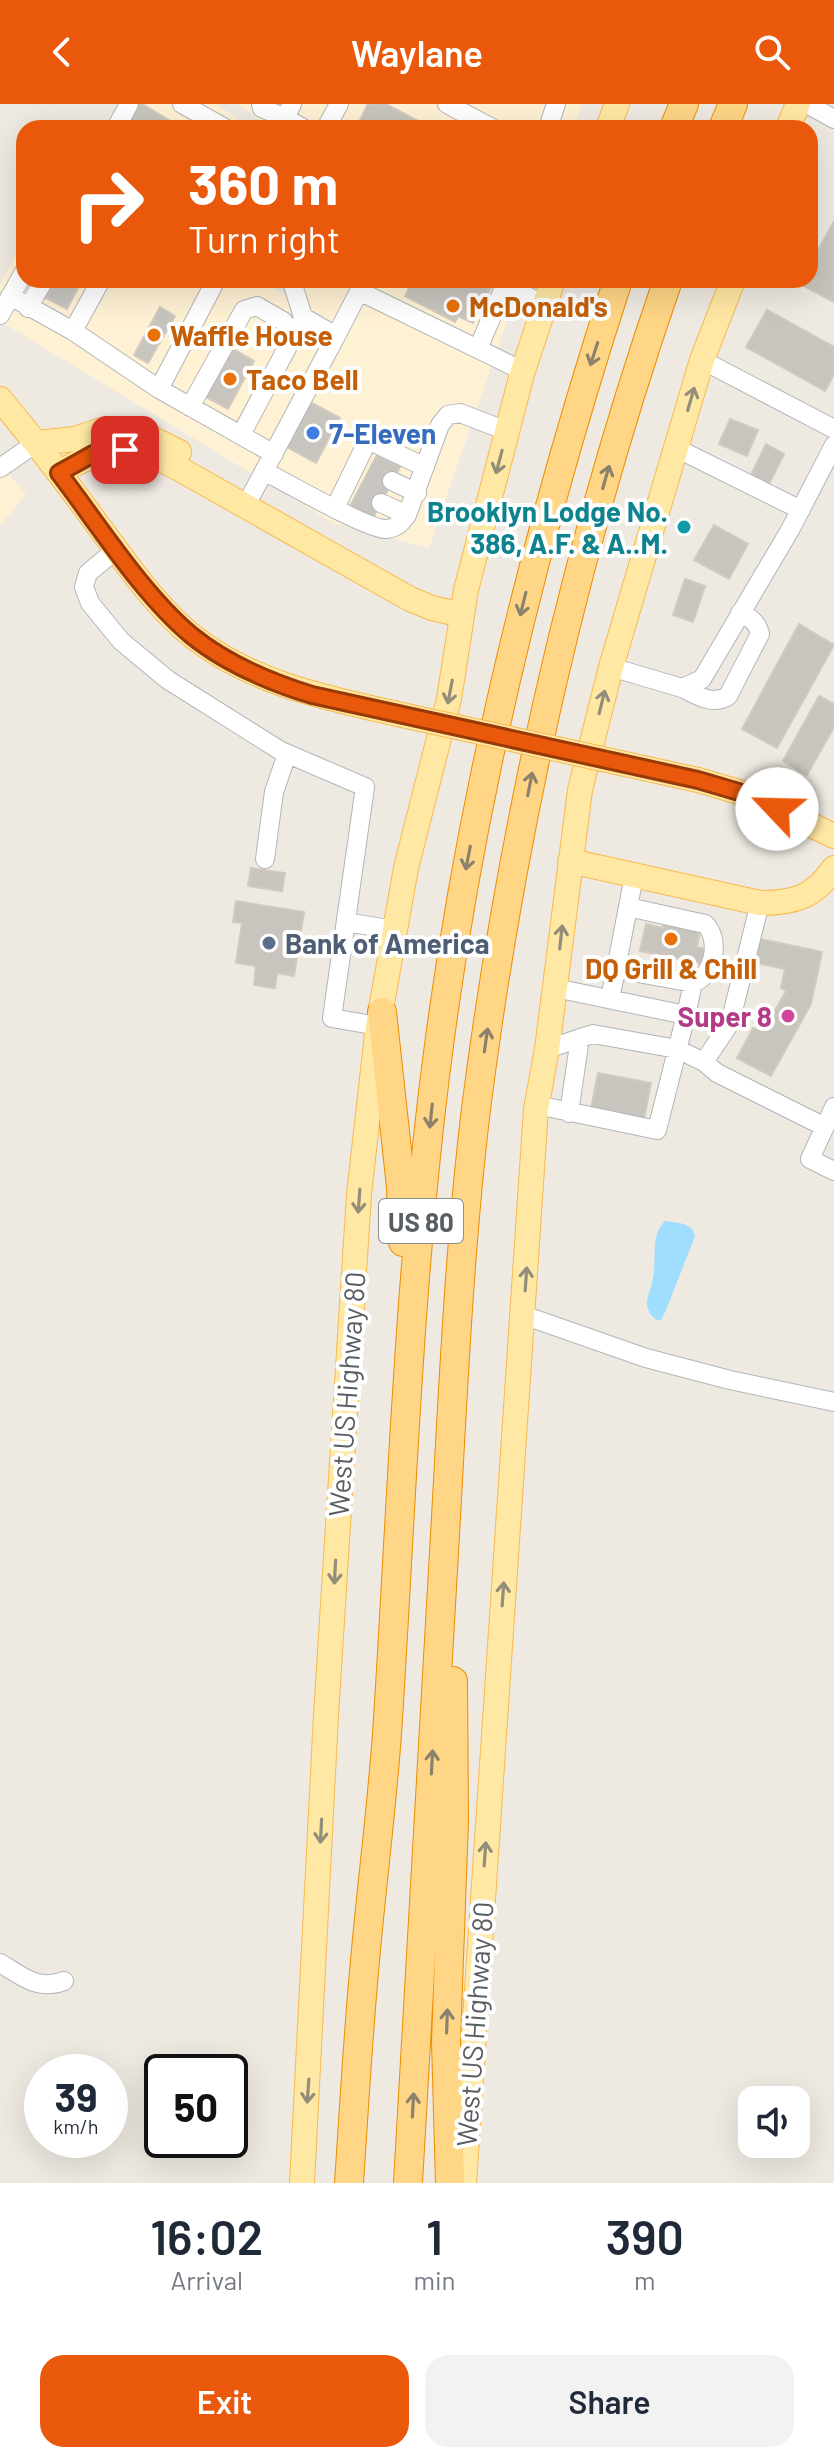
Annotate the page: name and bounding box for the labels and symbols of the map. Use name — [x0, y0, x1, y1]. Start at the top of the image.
place label: McDonald's — [469, 289, 608, 323]
marker: McDonald's — [444, 297, 462, 315]
place label: Waffle House — [170, 318, 333, 352]
marker: Waffle House — [145, 326, 163, 344]
one-way arrow — [586, 341, 600, 366]
place label: Taco Bell — [246, 362, 359, 396]
marker: Taco Bell — [221, 370, 239, 388]
one-way arrow — [684, 386, 699, 412]
pin — [91, 416, 159, 484]
place label: 7-Eleven — [329, 416, 436, 450]
marker: 7-Eleven — [304, 424, 322, 442]
one-way arrow — [490, 448, 505, 474]
one-way arrow — [600, 465, 614, 490]
place label: Brooklyn Lodge No. 386, A.F. & A..M. — [427, 494, 668, 560]
marker: Brooklyn Lodge No. 386, A.F. & A..M. — [675, 518, 693, 536]
one-way arrow — [515, 591, 530, 617]
one-way arrow — [442, 679, 457, 704]
one-way arrow — [596, 690, 611, 716]
position arrow — [735, 767, 819, 851]
one-way arrow — [523, 771, 538, 797]
one-way arrow — [460, 845, 475, 871]
one-way arrow — [553, 924, 568, 951]
place label: Bank of America — [285, 926, 490, 960]
marker: DQ Grill & Chill — [662, 930, 680, 948]
marker: Bank of America — [260, 934, 278, 952]
place label: DQ Grill & Chill — [585, 951, 757, 985]
place label: Super 8 — [677, 999, 772, 1033]
marker: Super 8 — [779, 1007, 797, 1025]
one-way arrow — [479, 1028, 494, 1053]
one-way arrow — [423, 1102, 438, 1128]
one-way arrow — [351, 1187, 366, 1213]
road number: US 80 — [379, 1199, 463, 1243]
one-way arrow — [518, 1266, 533, 1293]
street label: West US Highway 80 — [320, 1270, 372, 1518]
one-way arrow — [327, 1558, 342, 1585]
one-way arrow — [496, 1581, 511, 1608]
one-way arrow — [425, 1749, 440, 1776]
one-way arrow — [313, 1817, 328, 1844]
one-way arrow — [478, 1841, 493, 1868]
street label: West US Highway 80 — [448, 1900, 500, 2148]
one-way arrow — [439, 2008, 455, 2035]
speed limit sign: 50 — [144, 2054, 248, 2158]
one-way arrow — [300, 2077, 315, 2104]
one-way arrow — [406, 2092, 421, 2119]

